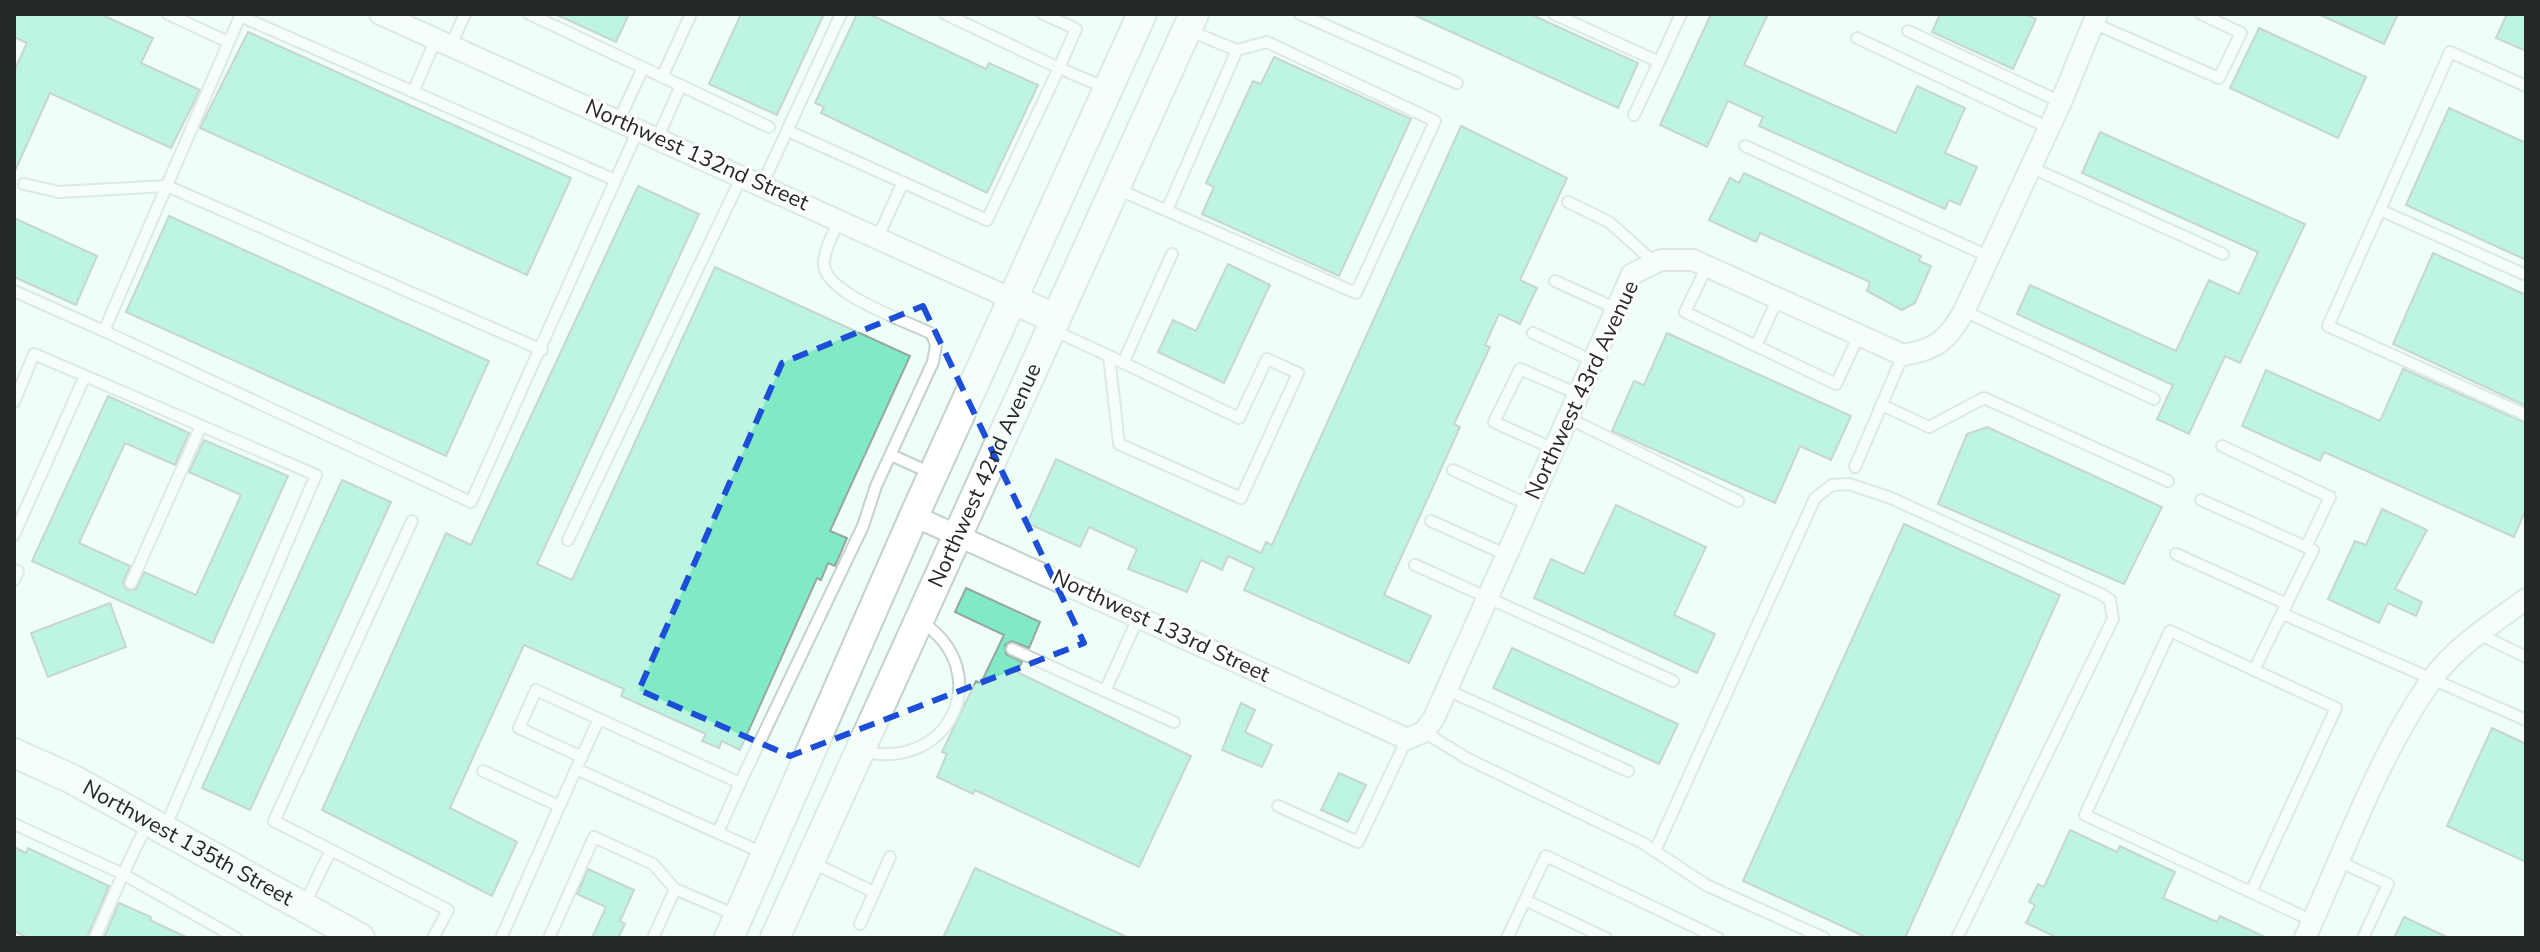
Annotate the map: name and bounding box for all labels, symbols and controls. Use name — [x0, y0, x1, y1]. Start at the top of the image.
street label: Northwest 132nd Street — [581, 92, 814, 218]
street label: Northwest 43rd Avenue — [1518, 276, 1646, 504]
street label: Northwest 42nd Avenue — [921, 358, 1049, 592]
street label: Northwest 133rd Street — [1047, 562, 1275, 690]
street label: Northwest 135th Street — [77, 773, 299, 913]

